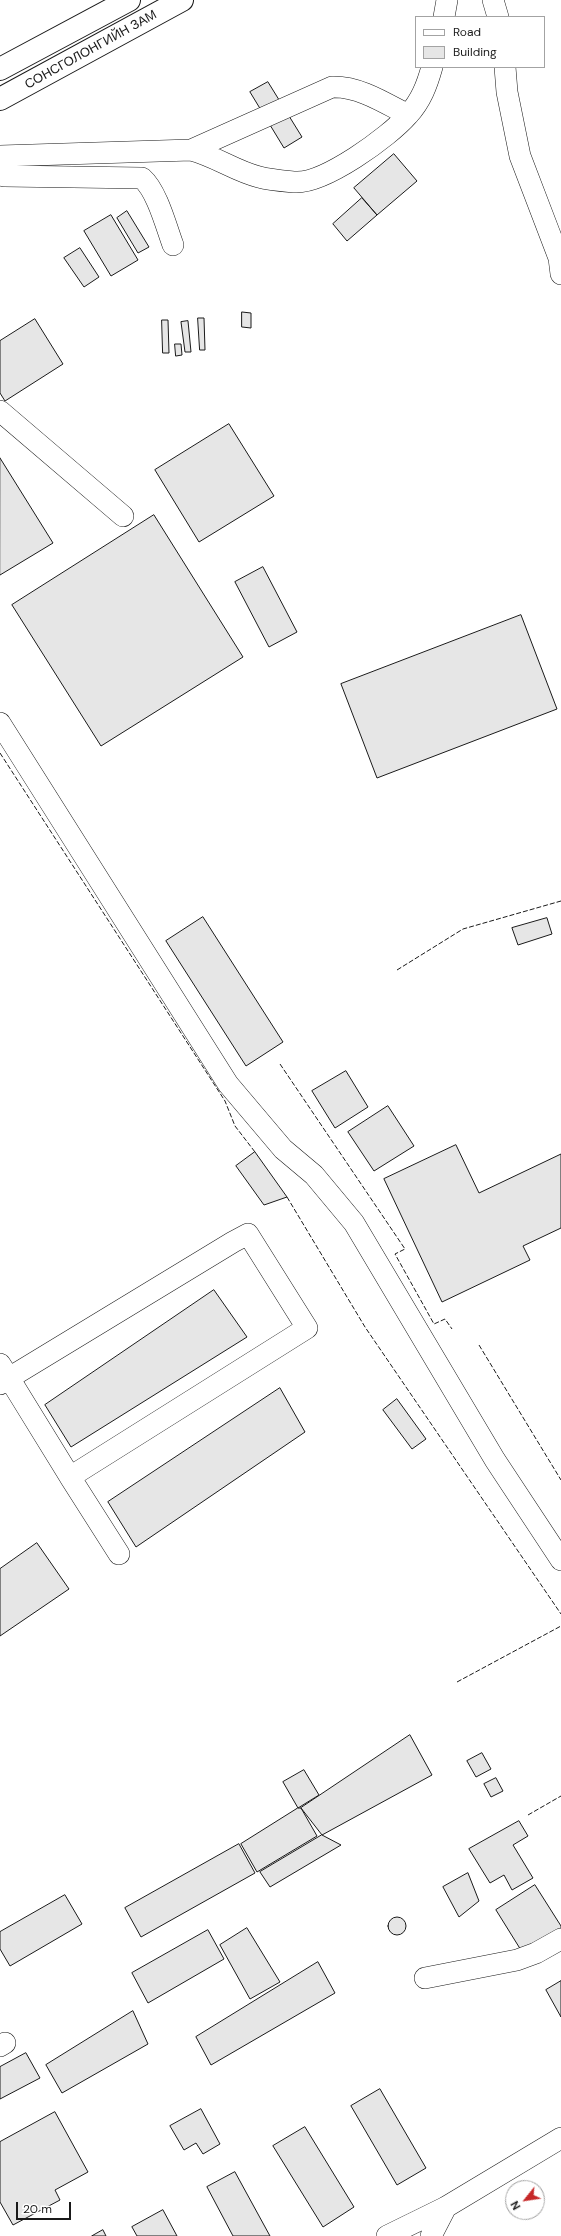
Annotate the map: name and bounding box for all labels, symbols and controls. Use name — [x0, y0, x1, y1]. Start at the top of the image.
street label: СОНСГОЛОНГИЙН ЗАМ — [22, 7, 160, 93]
legend — [415, 16, 545, 68]
text: Road — [453, 24, 481, 40]
text: Building — [453, 44, 497, 60]
north arrow — [505, 2180, 545, 2220]
scale bar — [18, 2194, 73, 2220]
text: N — [507, 2199, 524, 2212]
text: 20 m — [23, 2201, 52, 2217]

